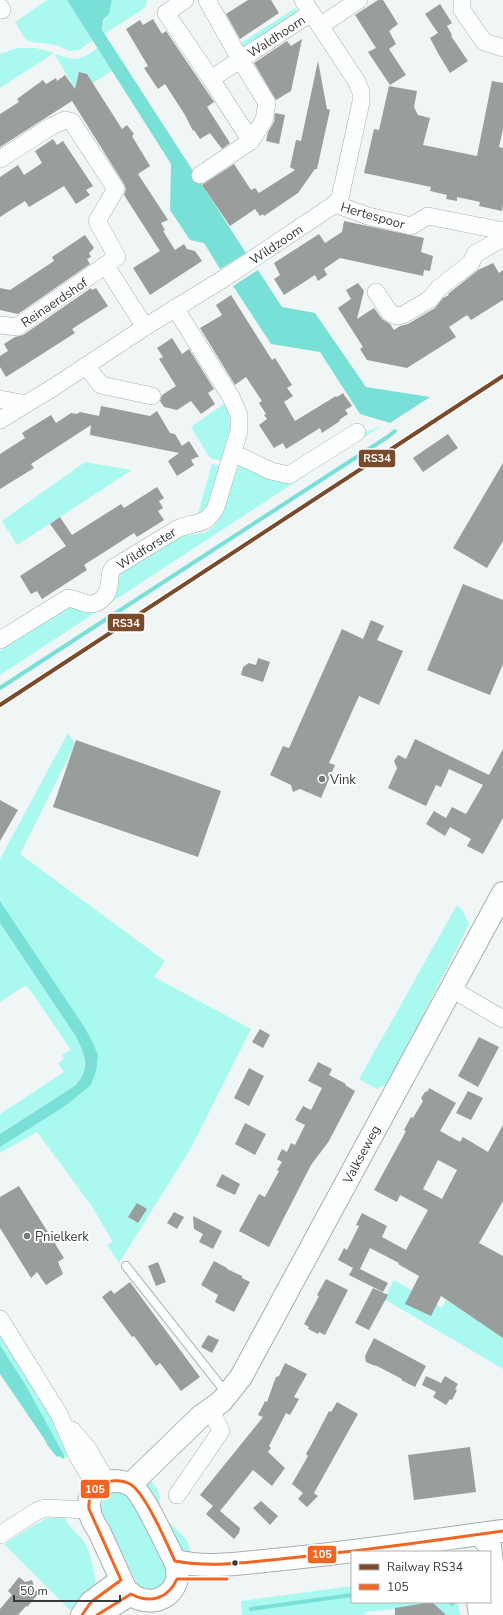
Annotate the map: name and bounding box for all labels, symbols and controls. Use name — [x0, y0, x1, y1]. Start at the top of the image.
street label: Waldhoorn — [244, 11, 309, 62]
street label: Hertespoor — [338, 198, 407, 234]
street label: Wildzoom — [247, 221, 307, 269]
street label: Reinaerdshof — [18, 273, 92, 332]
line badge: RS34 — [358, 449, 396, 468]
text: RS34 — [363, 451, 391, 466]
street label: Wildforster — [113, 523, 180, 574]
line badge: RS34 — [107, 613, 145, 632]
text: RS34 — [112, 616, 140, 631]
place label: Vink — [329, 771, 356, 789]
marker: Vink — [317, 774, 327, 784]
street label: Valkseweg — [338, 1122, 385, 1188]
place label: Pnielkerk — [35, 1228, 89, 1246]
marker: Pnielkerk — [22, 1231, 32, 1241]
line badge: 105 — [80, 1479, 110, 1499]
text: 105 — [85, 1482, 105, 1497]
line badge: 105 — [307, 1545, 337, 1564]
text: 105 — [312, 1547, 332, 1562]
legend — [351, 1551, 491, 1603]
unlabelled marker — [230, 1558, 240, 1568]
text: Railway RS34 — [387, 1559, 463, 1575]
scale bar — [14, 1577, 120, 1603]
text: 105 — [387, 1579, 409, 1595]
text: 50 m — [20, 1583, 48, 1599]

